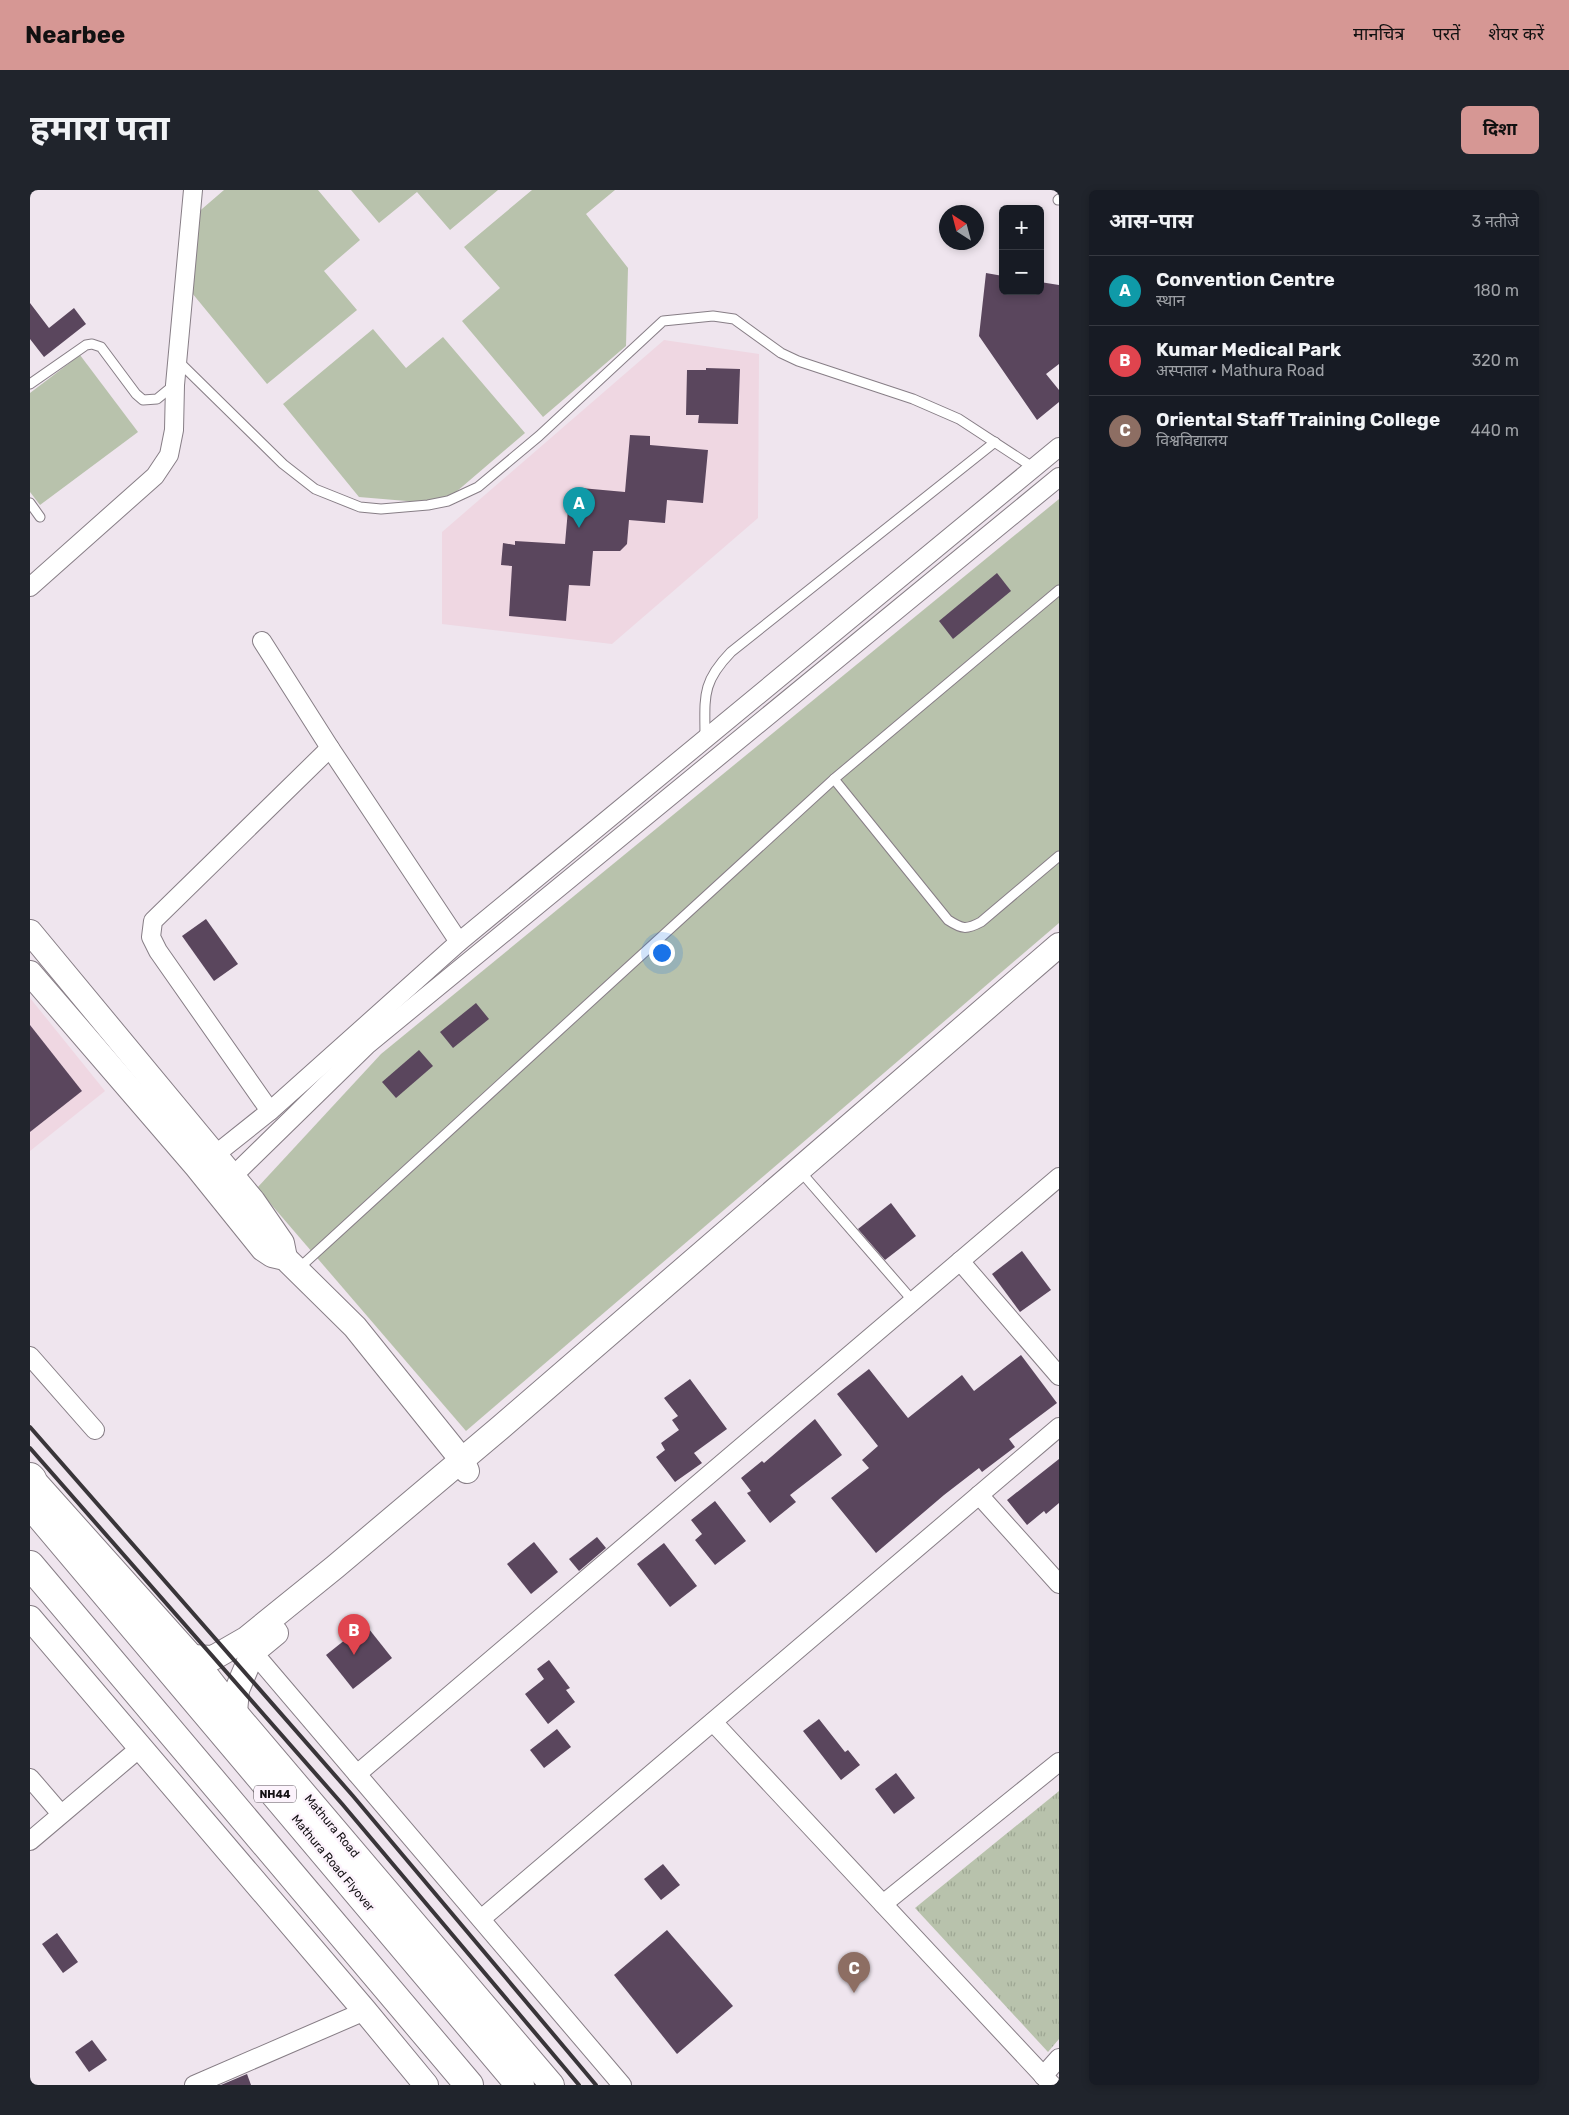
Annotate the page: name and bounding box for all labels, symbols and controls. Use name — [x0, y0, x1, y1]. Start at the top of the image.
text: Nearbee — [25, 21, 125, 49]
text: मानचित्र — [1353, 23, 1405, 45]
text: परतें — [1433, 23, 1460, 45]
text: शेयर करें — [1488, 23, 1544, 45]
button: दिशा — [1461, 106, 1539, 154]
text: हमारा पता — [30, 107, 170, 149]
north arrow — [939, 205, 984, 250]
map controls — [999, 205, 1044, 295]
button: + — [999, 205, 1044, 250]
text: आस-पास — [1109, 208, 1193, 233]
text: 3 नतीजे — [1471, 212, 1519, 231]
button: − — [999, 250, 1044, 295]
text: Convention Centre — [1156, 268, 1335, 291]
text: A — [1119, 281, 1131, 300]
text: 180 m — [1474, 281, 1519, 300]
text: स्थान — [1156, 291, 1185, 310]
text: Kumar Medical Park — [1156, 338, 1341, 361]
text: B — [1119, 351, 1131, 370]
text: 320 m — [1472, 351, 1519, 370]
text: अस्पताल · Mathura Road — [1156, 361, 1324, 380]
text: Oriental Staff Training College — [1156, 408, 1440, 431]
text: C — [1119, 421, 1131, 440]
text: 440 m — [1471, 421, 1519, 440]
text: विश्वविद्यालय — [1156, 431, 1227, 450]
pin: A — [563, 487, 595, 528]
your location — [649, 940, 675, 966]
pin: B — [338, 1614, 370, 1655]
road number: NH44 — [254, 1786, 296, 1802]
street label: Mathura Road — [302, 1792, 362, 1860]
street label: Mathura Road Flyover — [289, 1812, 378, 1914]
pin: C — [838, 1952, 870, 1993]

